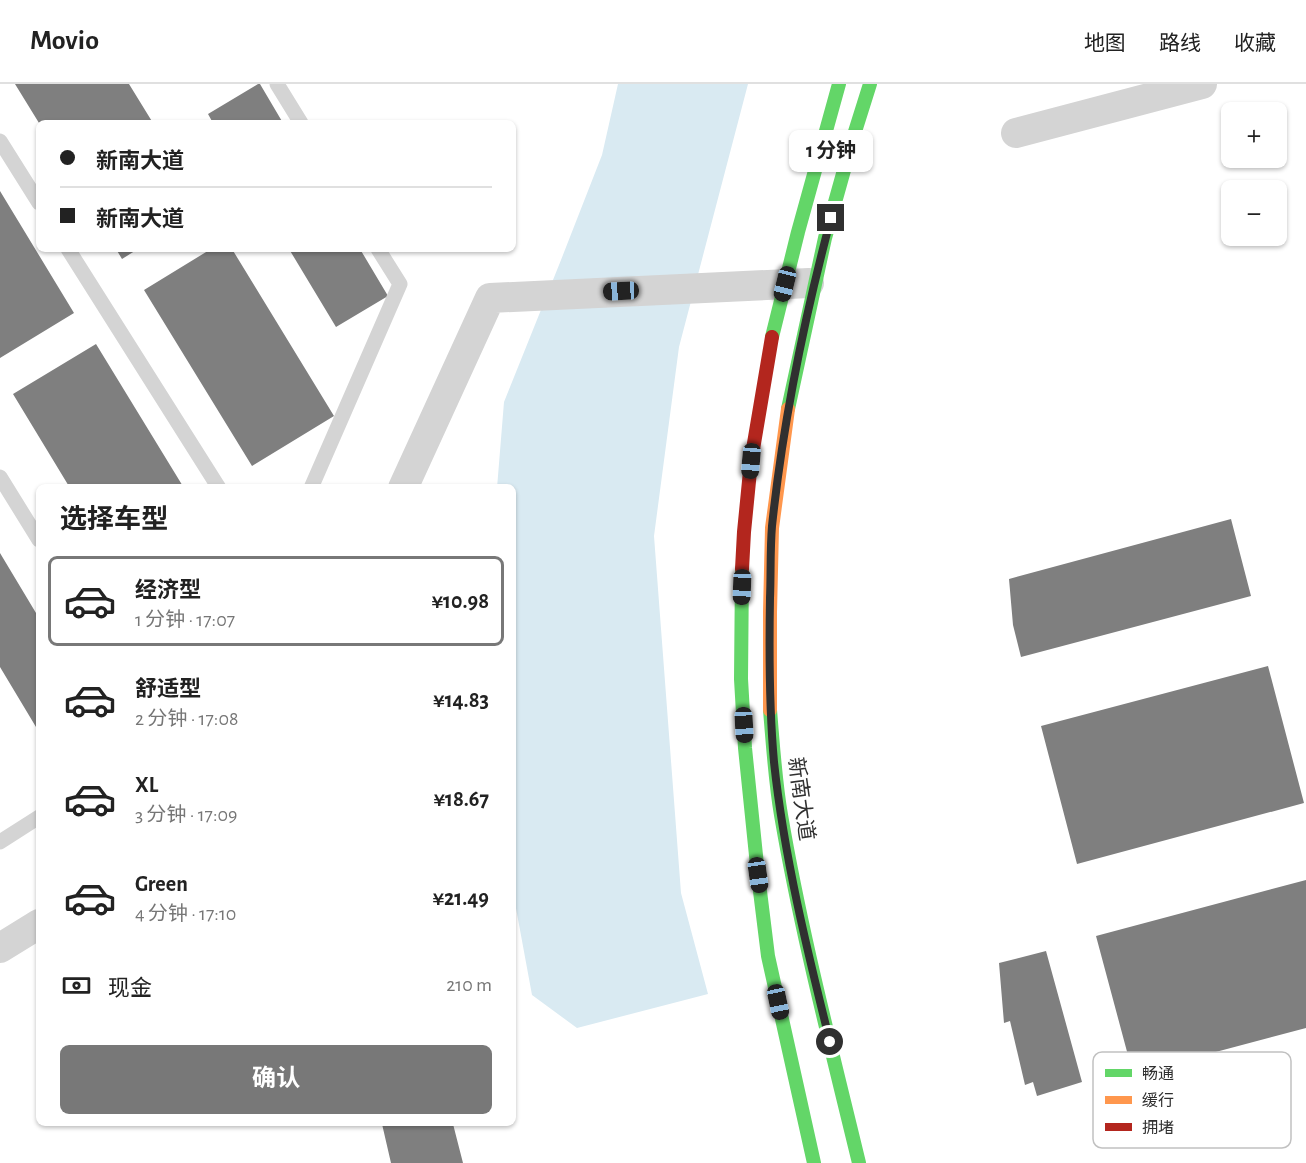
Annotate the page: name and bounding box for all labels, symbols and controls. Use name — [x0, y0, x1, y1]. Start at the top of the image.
text: Movio — [30, 27, 99, 55]
text: 地图 — [1084, 33, 1126, 54]
text: 路线 — [1159, 33, 1201, 54]
text: 收藏 — [1234, 33, 1276, 54]
map controls — [1221, 102, 1287, 246]
button: + — [1221, 102, 1287, 168]
callout: 1 分钟 — [789, 131, 873, 173]
text: 1 分钟 — [806, 141, 856, 161]
text: 新南大道 — [96, 150, 184, 172]
button: − — [1221, 180, 1287, 246]
route end — [817, 204, 844, 231]
text: 新南大道 — [96, 208, 184, 230]
car — [772, 264, 798, 304]
car — [603, 281, 639, 301]
car — [740, 442, 762, 480]
text: 选择车型 — [60, 506, 168, 533]
car — [732, 569, 752, 605]
icon: car — [63, 574, 117, 628]
text: 经济型 — [135, 579, 201, 601]
text: ¥10.98 — [432, 590, 489, 612]
text: 1 分钟 · 17:07 — [135, 610, 235, 630]
icon: car — [63, 673, 117, 727]
text: 舒适型 — [135, 678, 201, 700]
text: ¥14.83 — [433, 689, 489, 711]
car — [734, 707, 754, 743]
text: 2 分钟 · 17:08 — [135, 709, 238, 729]
street label: 新南大道 — [785, 756, 818, 842]
icon: car — [63, 772, 117, 826]
text: XL — [135, 774, 158, 796]
text: ¥18.67 — [433, 788, 489, 810]
text: 3 分钟 · 17:09 — [135, 805, 237, 825]
car — [747, 856, 769, 894]
icon: car — [63, 871, 117, 925]
text: Green — [135, 873, 188, 895]
text: ¥21.49 — [432, 887, 489, 909]
text: 4 分钟 · 17:10 — [135, 904, 236, 924]
icon: cash — [60, 969, 93, 1002]
text: 210 m — [446, 975, 492, 995]
text: 现金 — [108, 977, 152, 999]
car — [765, 983, 791, 1021]
route start — [816, 1028, 843, 1055]
button: 确认 — [60, 1045, 492, 1114]
legend — [1093, 1052, 1291, 1148]
text: 畅通 — [1142, 1065, 1174, 1082]
text: 缓行 — [1142, 1092, 1174, 1109]
text: 拥堵 — [1142, 1120, 1174, 1136]

